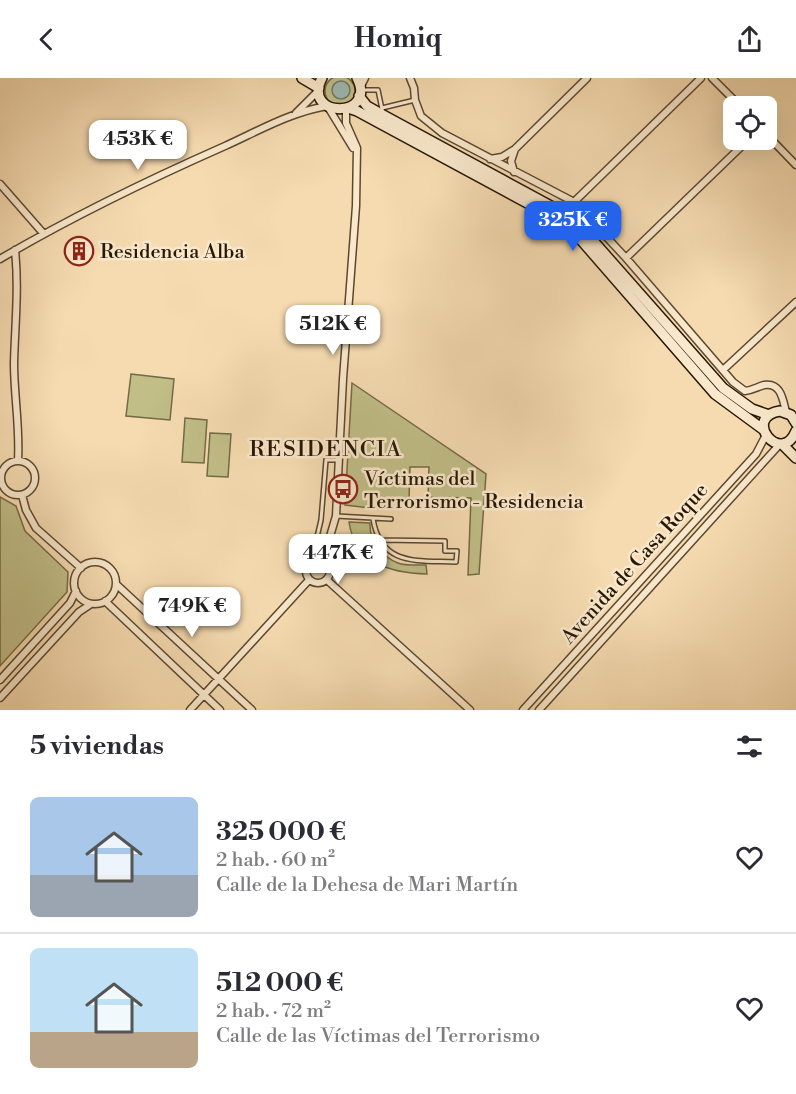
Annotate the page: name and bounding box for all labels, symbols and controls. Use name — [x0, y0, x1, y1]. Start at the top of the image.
text: Homiq — [354, 22, 442, 56]
icon: back — [30, 23, 63, 56]
icon: share — [733, 23, 766, 56]
map controls — [723, 96, 777, 150]
button: locate — [723, 96, 777, 150]
pin: 453K € — [89, 120, 187, 171]
text: 453K € — [103, 127, 173, 152]
pin: 325K € — [524, 201, 622, 252]
text: 325K € — [538, 208, 608, 233]
building icon: Residencia Alba — [63, 235, 95, 267]
place label: Residencia Alba — [100, 240, 245, 265]
pin: 512K € — [284, 305, 382, 356]
text: 512K € — [299, 312, 367, 337]
district label: RESIDENCIA — [249, 436, 403, 463]
place label: Víctimas del Terrorismo - Residencia — [363, 467, 585, 515]
bus stop icon: Víctimas del Terrorismo - Residencia — [327, 473, 359, 505]
street label: Avenida de Casa Roque — [556, 478, 714, 650]
pin: 447K € — [289, 534, 387, 585]
text: 447K € — [303, 541, 373, 566]
pin: 749K € — [143, 587, 241, 638]
text: 749K € — [158, 594, 226, 619]
text: 5 viviendas — [30, 730, 164, 762]
icon: filters — [733, 730, 766, 763]
text: 325 000 € — [216, 816, 346, 848]
icon: home — [78, 821, 150, 893]
icon: heart — [733, 841, 766, 874]
text: 2 hab. · 60 m² — [216, 848, 335, 873]
text: Calle de la Dehesa de Mari Martín — [216, 873, 518, 898]
text: 512 000 € — [216, 967, 343, 999]
icon: home — [78, 972, 150, 1044]
icon: heart — [733, 992, 766, 1025]
text: 2 hab. · 72 m² — [216, 999, 331, 1024]
text: Calle de las Víctimas del Terrorismo — [216, 1024, 540, 1049]

